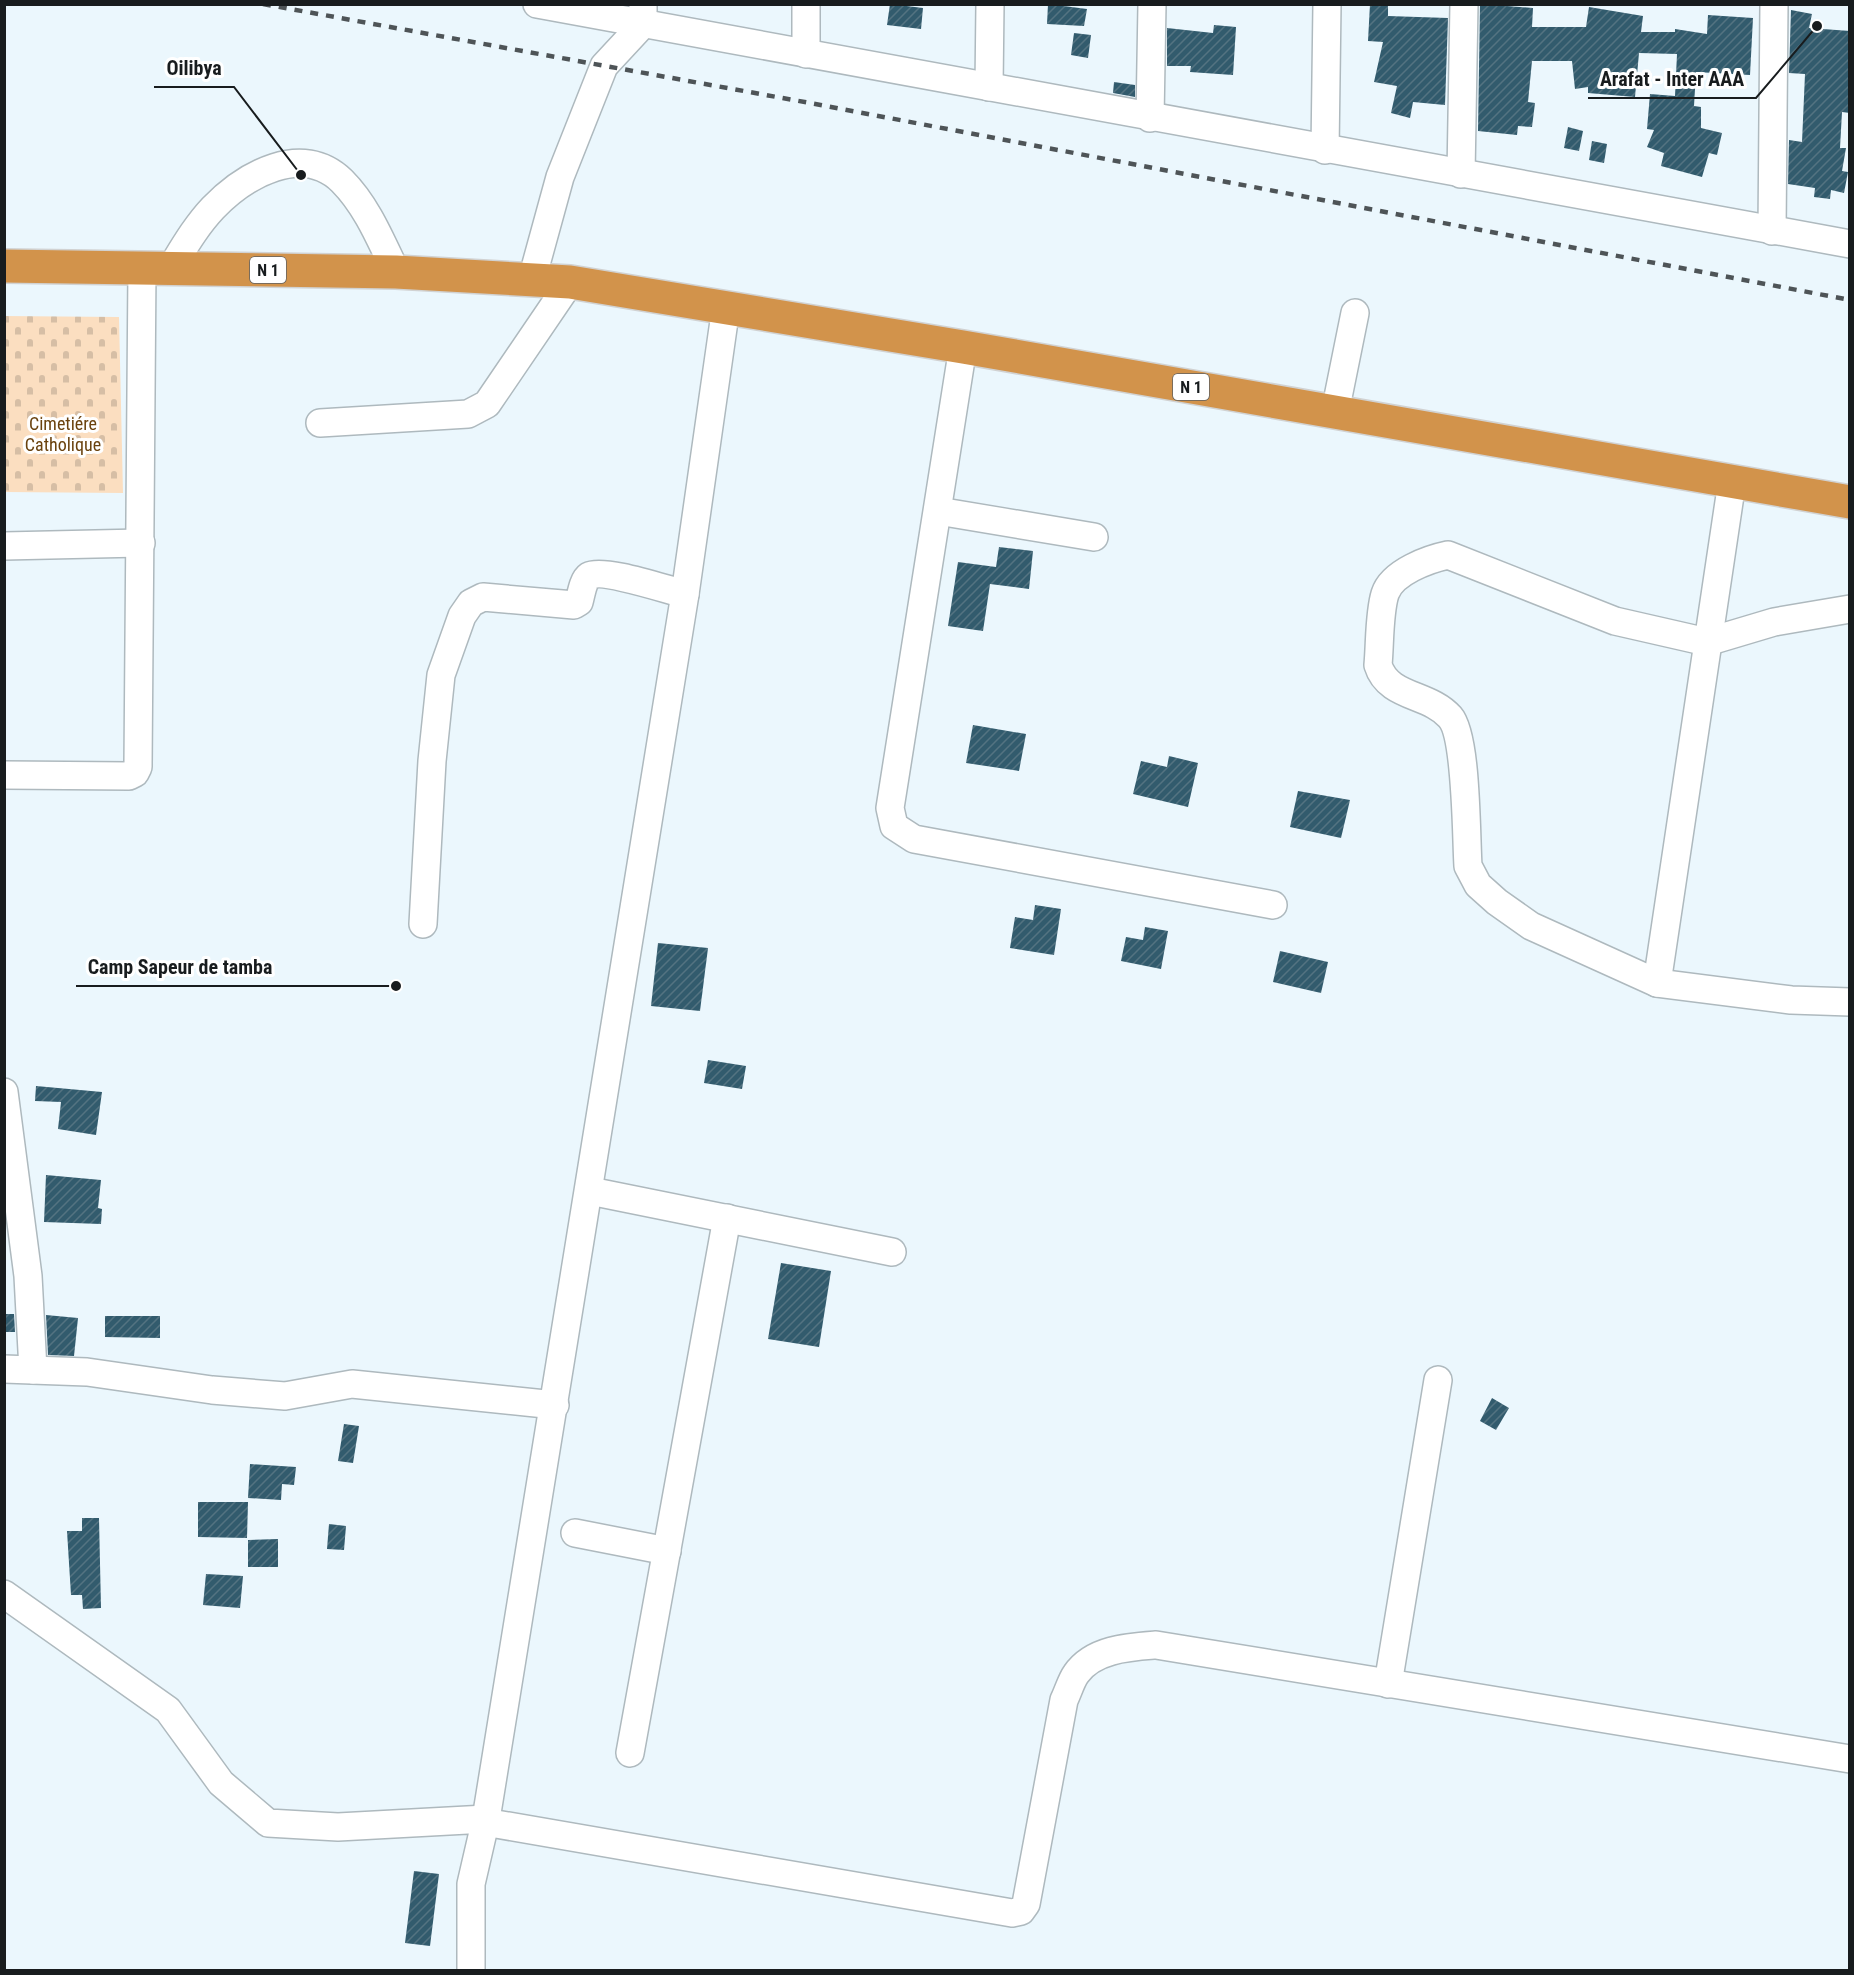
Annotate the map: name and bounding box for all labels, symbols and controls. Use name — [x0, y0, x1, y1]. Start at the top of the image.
callout: Oilibya — [154, 49, 234, 87]
text: Oilibya — [166, 56, 222, 80]
callout: Arafat - Inter AAA — [1588, 60, 1756, 98]
text: Arafat - Inter AAA — [1600, 67, 1744, 91]
road number: N 1 — [250, 257, 286, 283]
road number: N 1 — [1173, 374, 1209, 400]
park label: Cimetiére Catholique — [25, 413, 101, 455]
callout: Camp Sapeur de tamba — [76, 948, 284, 986]
text: Camp Sapeur de tamba — [88, 955, 272, 979]

